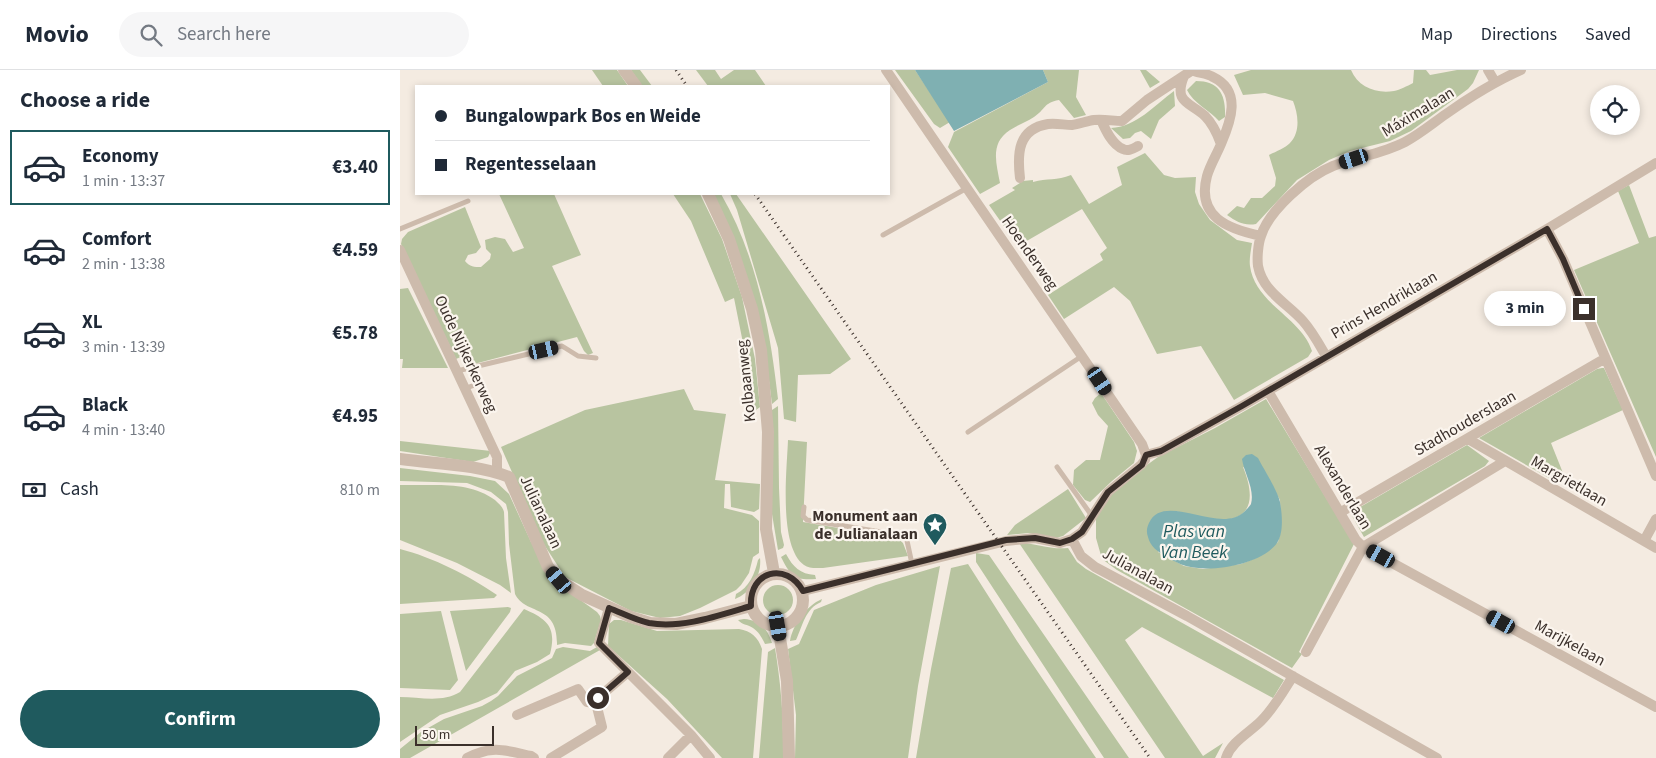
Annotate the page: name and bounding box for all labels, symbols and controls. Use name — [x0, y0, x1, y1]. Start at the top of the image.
search box — [119, 12, 469, 57]
text: Movio — [25, 17, 89, 52]
icon: search — [137, 21, 165, 49]
text: Search here — [177, 21, 271, 48]
text: Map — [1421, 22, 1453, 47]
text: Directions — [1481, 22, 1557, 47]
text: Saved — [1585, 22, 1631, 47]
street label: Máximalaan — [1378, 82, 1458, 142]
text: Choose a ride — [20, 84, 150, 116]
map controls — [1590, 85, 1640, 135]
button: locate — [1590, 85, 1640, 135]
text: Bungalowpark Bos en Weide — [465, 103, 701, 130]
text: Economy — [82, 143, 159, 170]
icon: car — [22, 145, 67, 190]
car — [1337, 147, 1370, 171]
text: Regentesselaan — [465, 151, 596, 178]
text: €3.40 — [332, 154, 378, 181]
text: 1 min · 13:37 — [82, 170, 165, 192]
street label: Hoenderweg — [996, 212, 1064, 294]
text: Comfort — [82, 226, 152, 253]
icon: car — [22, 228, 67, 273]
text: €4.59 — [332, 237, 378, 264]
text: 2 min · 13:38 — [82, 253, 165, 275]
street label: Prins Hendriklaan — [1327, 266, 1441, 344]
street label: Oude Nijkerkerweg — [429, 292, 503, 416]
callout: 3 min — [1484, 292, 1566, 326]
text: 3 min — [1506, 297, 1544, 319]
route end — [1573, 298, 1595, 320]
text: XL — [82, 309, 103, 336]
icon: car — [22, 311, 67, 356]
text: €5.78 — [332, 320, 378, 347]
text: 3 min · 13:39 — [82, 336, 165, 358]
car — [527, 339, 560, 361]
street label: Kolbaanweg — [731, 339, 761, 423]
car — [1085, 364, 1114, 398]
street label: Stadhouderslaan — [1410, 385, 1520, 461]
text: Black — [82, 392, 128, 419]
icon: car — [22, 394, 67, 439]
text: €4.95 — [332, 403, 378, 430]
text: 4 min · 13:40 — [82, 419, 165, 441]
street label: Alexanderlaan — [1309, 440, 1377, 534]
street label: Margrietlaan — [1527, 450, 1611, 512]
street label: Julianalaan — [514, 472, 568, 552]
icon: cash — [20, 476, 48, 504]
text: Cash — [60, 476, 99, 503]
text: 810 m — [340, 479, 380, 501]
place label: Monument aan de Julianalaan — [812, 505, 918, 545]
place icon: Monument aan de Julianalaan — [922, 512, 948, 546]
water label: Plas van Van Beek — [1160, 519, 1228, 565]
street label: Julianalaan — [1098, 542, 1178, 600]
car — [1364, 542, 1397, 570]
car — [543, 564, 574, 596]
car — [1484, 608, 1517, 636]
car — [768, 610, 787, 642]
street label: Marijkelaan — [1531, 615, 1609, 671]
route start — [587, 687, 609, 709]
button: Confirm — [20, 690, 380, 748]
scale bar — [415, 723, 494, 746]
text: 50 m — [422, 725, 450, 745]

